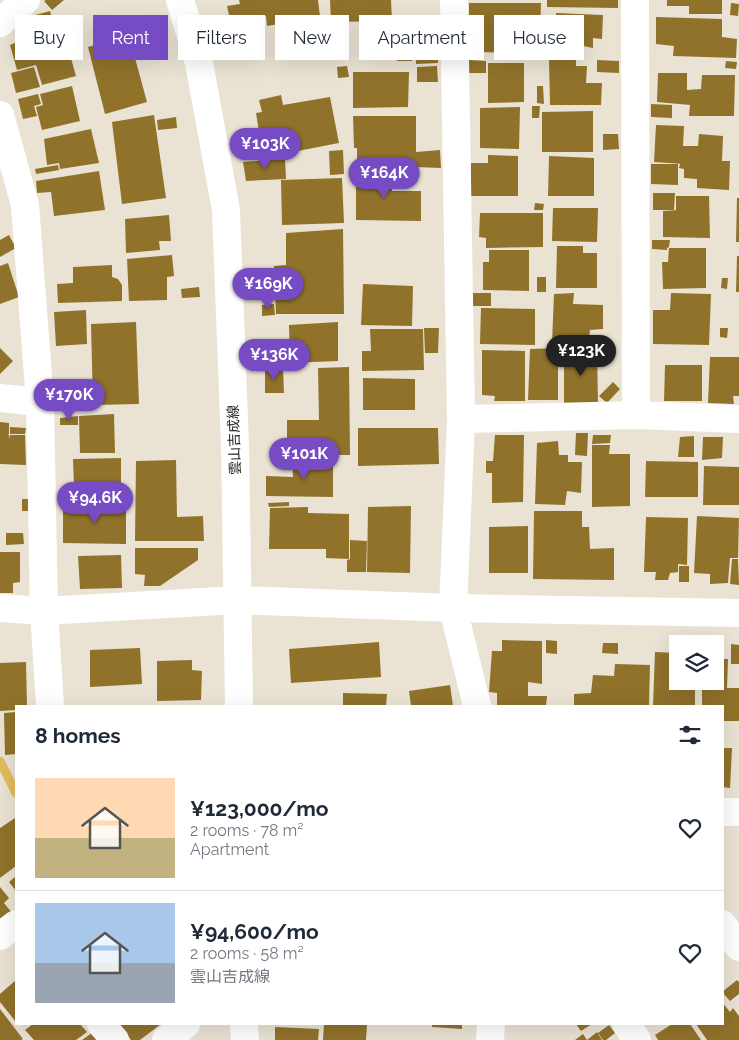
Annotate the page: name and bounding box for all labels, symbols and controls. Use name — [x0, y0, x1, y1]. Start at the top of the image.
chip: Buy — [15, 15, 83, 60]
chip: Rent — [93, 15, 168, 60]
chip: Filters — [178, 15, 265, 60]
chip: New — [275, 15, 349, 60]
chip: Apartment — [359, 15, 484, 60]
chip: House — [494, 15, 584, 60]
pin: ¥103K — [230, 128, 300, 170]
text: ¥103K — [241, 134, 289, 153]
pin: ¥164K — [349, 156, 419, 199]
text: ¥164K — [360, 163, 408, 182]
pin: ¥169K — [233, 268, 303, 310]
text: ¥169K — [243, 274, 293, 293]
pin: ¥123K — [546, 334, 616, 377]
pin: ¥136K — [239, 338, 309, 381]
text: ¥123K — [557, 341, 605, 360]
text: ¥136K — [250, 345, 298, 364]
pin: ¥170K — [34, 378, 104, 421]
text: ¥170K — [45, 385, 93, 404]
street label: 雲山吉成線 — [225, 405, 243, 475]
pin: ¥101K — [269, 438, 339, 480]
text: ¥101K — [280, 444, 328, 463]
pin: ¥94.6K — [54, 482, 136, 524]
text: ¥94.6K — [68, 488, 122, 507]
map controls — [669, 635, 724, 690]
button: layers — [669, 635, 724, 690]
icon: filters — [676, 721, 704, 749]
text: 8 homes — [35, 723, 121, 748]
text: ¥123,000/mo — [190, 796, 328, 821]
icon: home — [75, 798, 135, 858]
icon: heart — [676, 814, 704, 842]
text: 2 rooms · 78 m² — [190, 821, 303, 840]
text: Apartment — [190, 840, 269, 859]
text: ¥94,600/mo — [190, 919, 319, 944]
icon: home — [75, 923, 135, 983]
icon: heart — [676, 939, 704, 967]
text: 2 rooms · 58 m² — [190, 944, 304, 963]
text: 雲山吉成線 — [190, 967, 270, 986]

